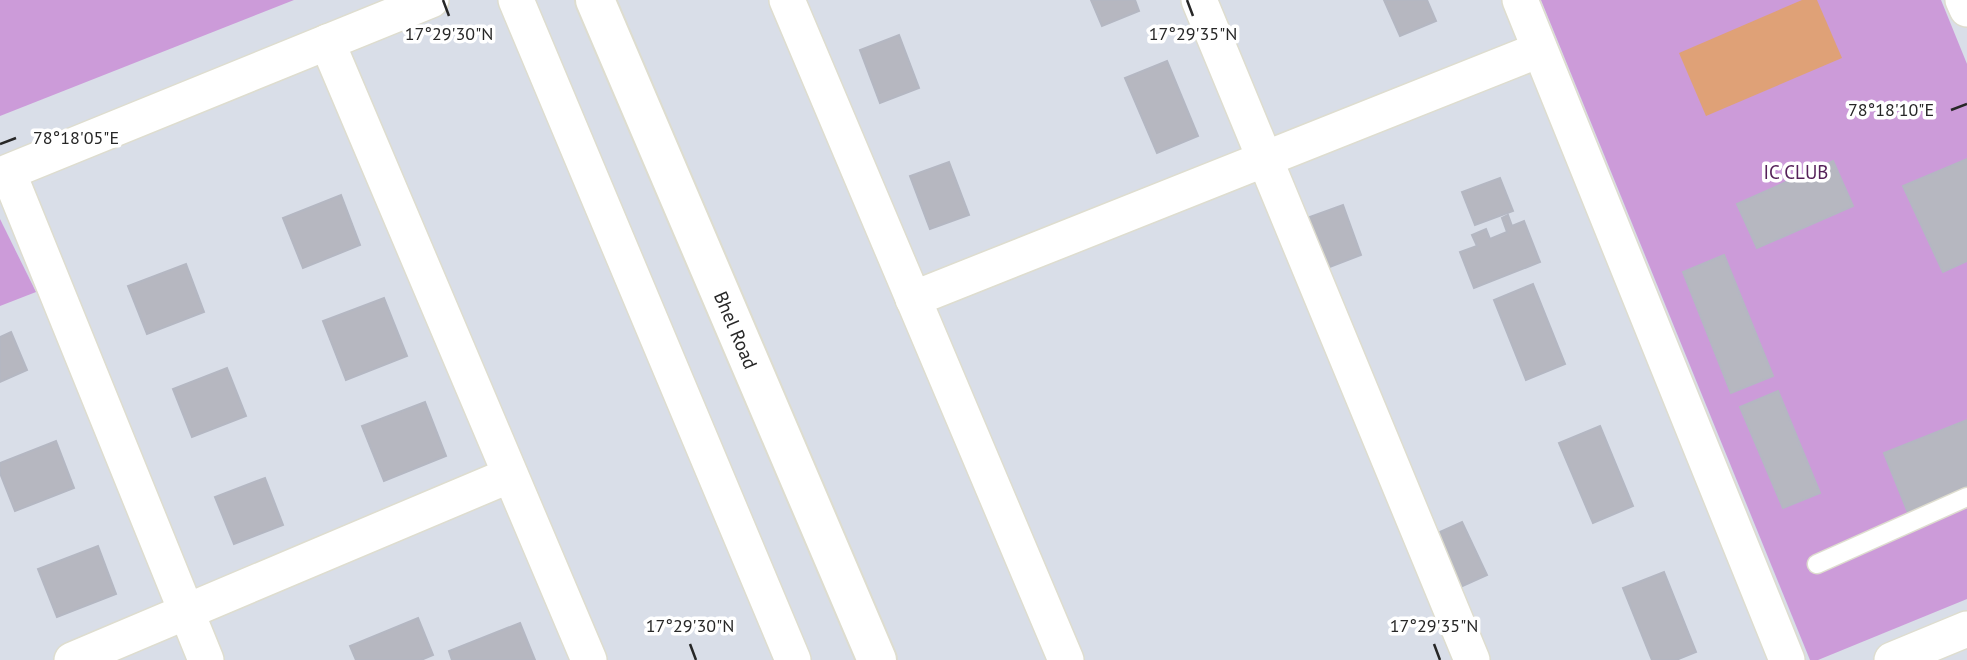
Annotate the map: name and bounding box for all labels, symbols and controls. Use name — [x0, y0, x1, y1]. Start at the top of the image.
text: 17°29'30"N — [405, 22, 493, 45]
text: 17°29'35"N — [1149, 22, 1237, 45]
text: 78°18'10"E — [1848, 98, 1934, 121]
text: 78°18'05"E — [33, 126, 119, 149]
park label: IC CLUB — [1764, 160, 1828, 184]
street label: Bhel Road — [709, 288, 763, 372]
text: 17°29'30"N — [646, 614, 734, 637]
text: 17°29'35"N — [1390, 614, 1478, 637]

